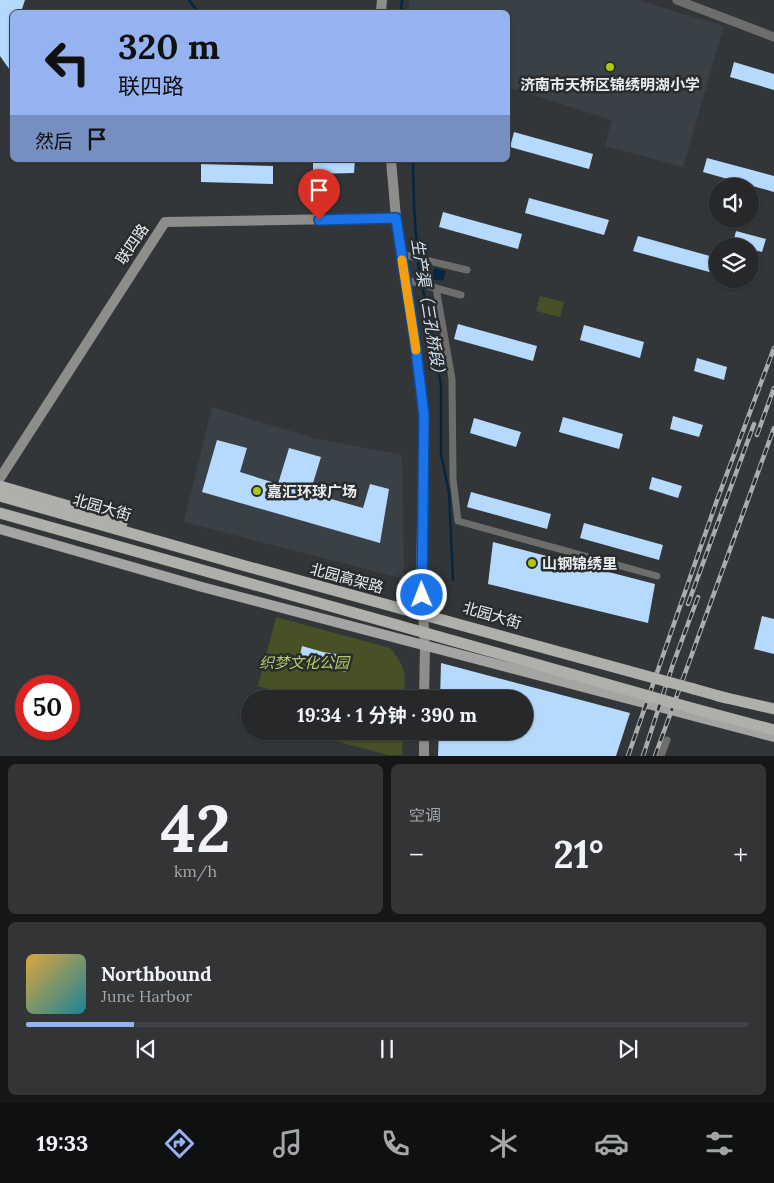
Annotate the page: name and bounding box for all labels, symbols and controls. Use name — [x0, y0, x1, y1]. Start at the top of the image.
text: 320 m — [118, 24, 220, 69]
icon: left — [35, 30, 100, 95]
marker: 济南市天桥区锦绣明湖小学 — [604, 61, 616, 73]
text: 联四路 — [118, 72, 184, 100]
place label: 济南市天桥区锦绣明湖小学 — [520, 75, 700, 94]
icon: arrive — [83, 125, 111, 153]
text: 然后 — [35, 129, 73, 153]
pin — [298, 169, 340, 220]
icon: arrive — [305, 176, 333, 204]
map controls — [709, 178, 759, 288]
button: sound — [709, 178, 759, 228]
street label: 联四路 — [112, 220, 152, 268]
water label: 生产渠（三孔桥段） — [408, 237, 450, 383]
button: layers — [709, 238, 759, 288]
place label: 嘉汇环球广场 — [267, 482, 357, 501]
marker: 嘉汇环球广场 — [251, 485, 263, 497]
street label: 北园大街 — [71, 490, 133, 524]
place label: 山钢锦绣里 — [542, 554, 617, 573]
marker: 山钢锦绣里 — [526, 557, 538, 569]
street label: 北园高架路 — [308, 559, 386, 597]
position arrow — [395, 568, 447, 620]
street label: 北园大街 — [461, 598, 523, 632]
park label: 织梦文化公园 — [259, 653, 351, 672]
speed limit sign: 50 — [15, 675, 80, 740]
text: 19:34 · 1 分钟 · 390 m — [297, 703, 477, 727]
text: 42 — [160, 787, 231, 870]
text: 空调 — [409, 805, 441, 825]
text: 21° — [553, 830, 604, 878]
text: − — [409, 837, 424, 873]
text: + — [733, 837, 748, 873]
text: km/h — [174, 861, 217, 881]
text: Northbound — [101, 962, 212, 986]
text: June Harbor — [101, 986, 192, 1006]
icon: previous — [132, 1035, 160, 1063]
icon: pause — [373, 1035, 401, 1063]
icon: next — [614, 1035, 642, 1063]
icon: directions — [162, 1126, 197, 1161]
icon: music — [270, 1126, 305, 1161]
icon: phone — [378, 1126, 413, 1161]
icon: climate — [486, 1126, 521, 1161]
icon: car — [594, 1126, 629, 1161]
icon: filters — [702, 1126, 737, 1161]
text: 19:33 — [37, 1129, 88, 1157]

